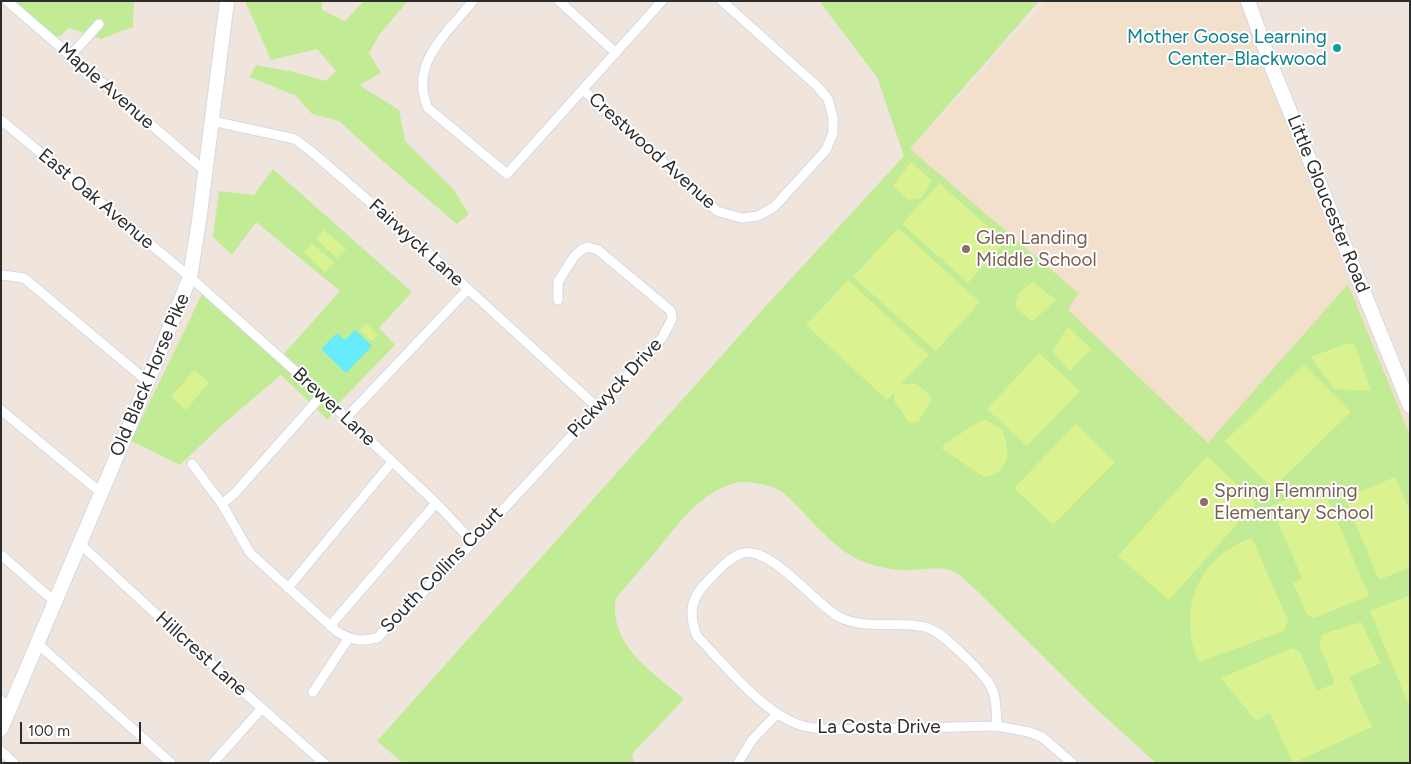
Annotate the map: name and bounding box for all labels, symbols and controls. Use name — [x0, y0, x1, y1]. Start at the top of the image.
place label: Mother Goose Learning Center-Blackwood — [1127, 26, 1327, 70]
street label: Maple Avenue — [53, 38, 159, 134]
marker: Mother Goose Learning Center-Blackwood — [1331, 42, 1343, 54]
street label: Crestwood Avenue — [584, 88, 720, 214]
street label: Little Gloucester Road — [1282, 112, 1374, 296]
street label: East Oak Avenue — [33, 144, 159, 254]
street label: Fairwyck Lane — [364, 194, 468, 292]
place label: Glen Landing Middle School — [976, 227, 1097, 271]
marker: Glen Landing Middle School — [960, 243, 972, 255]
street label: Old Black Horse Pike — [105, 290, 195, 460]
street label: Pickwyck Drive — [563, 334, 667, 442]
street label: Brewer Lane — [288, 363, 380, 451]
place label: Spring Flemming Elementary School — [1214, 480, 1374, 524]
marker: Spring Flemming Elementary School — [1198, 496, 1210, 508]
street label: South Collins Court — [376, 502, 508, 638]
street label: Hillcrest Lane — [150, 607, 252, 701]
scale bar — [22, 712, 144, 744]
street label: La Costa Drive — [817, 716, 941, 738]
text: 100 m — [28, 722, 70, 740]

